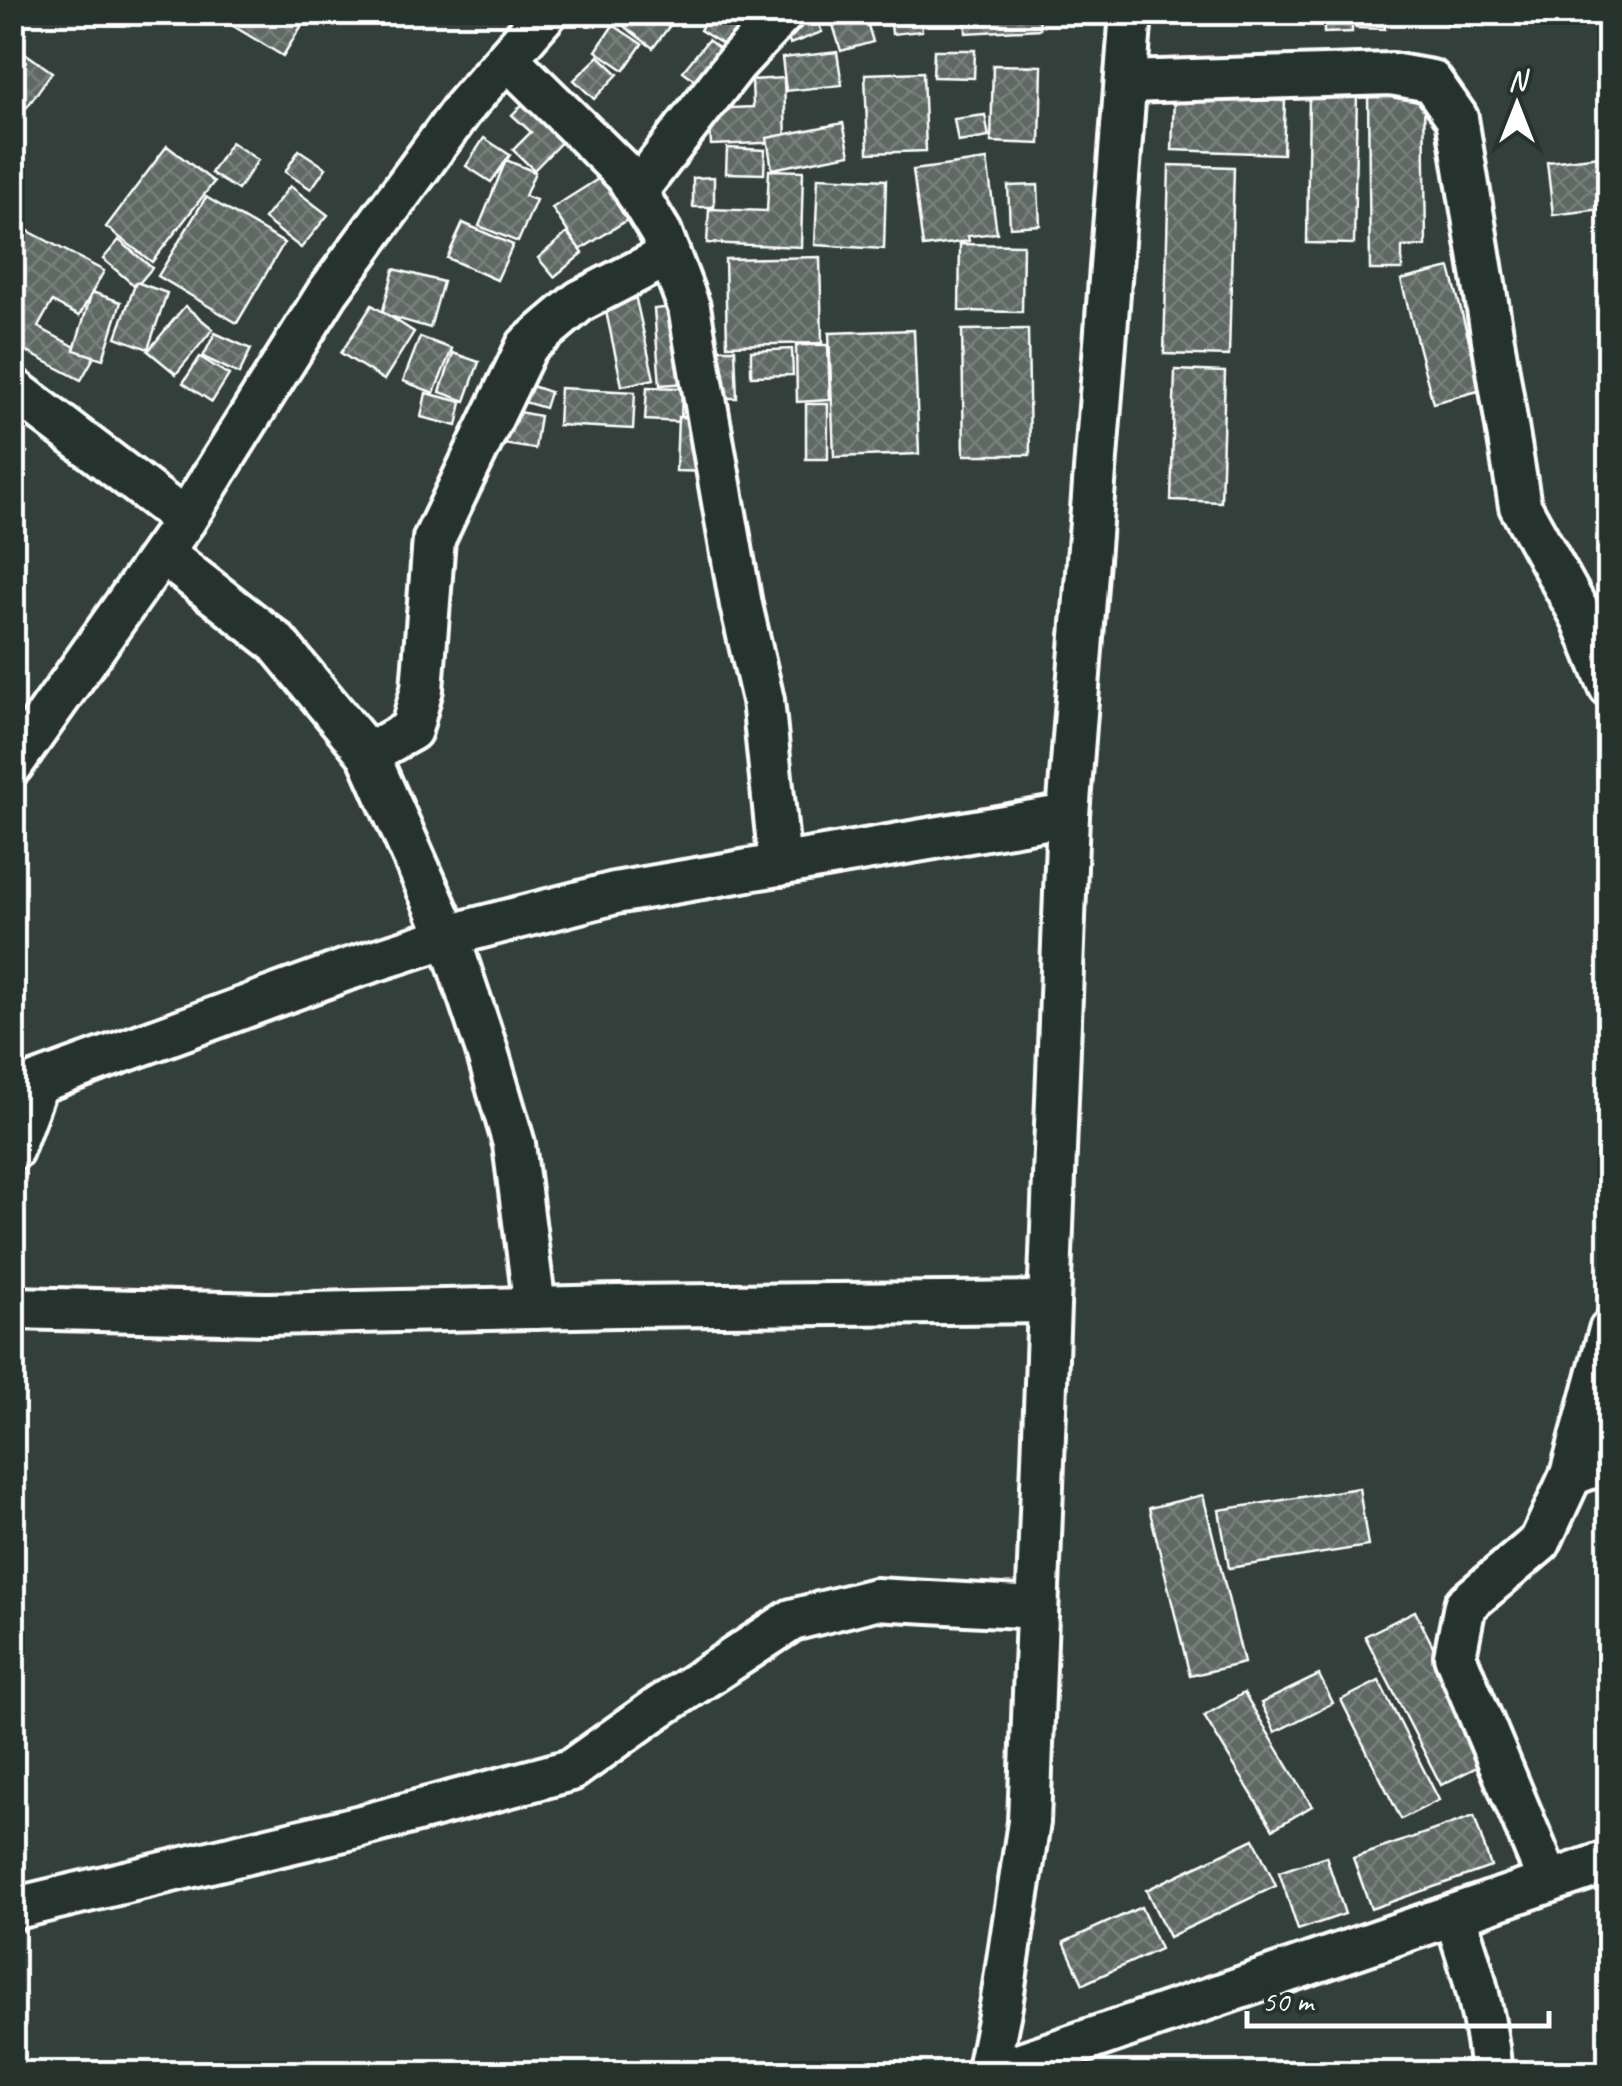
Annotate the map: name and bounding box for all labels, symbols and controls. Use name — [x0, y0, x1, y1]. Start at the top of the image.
north arrow — [1467, 55, 1567, 155]
text: N — [1508, 63, 1530, 98]
scale bar — [1247, 1966, 1550, 2028]
text: 50 m — [1262, 1982, 1315, 2020]

